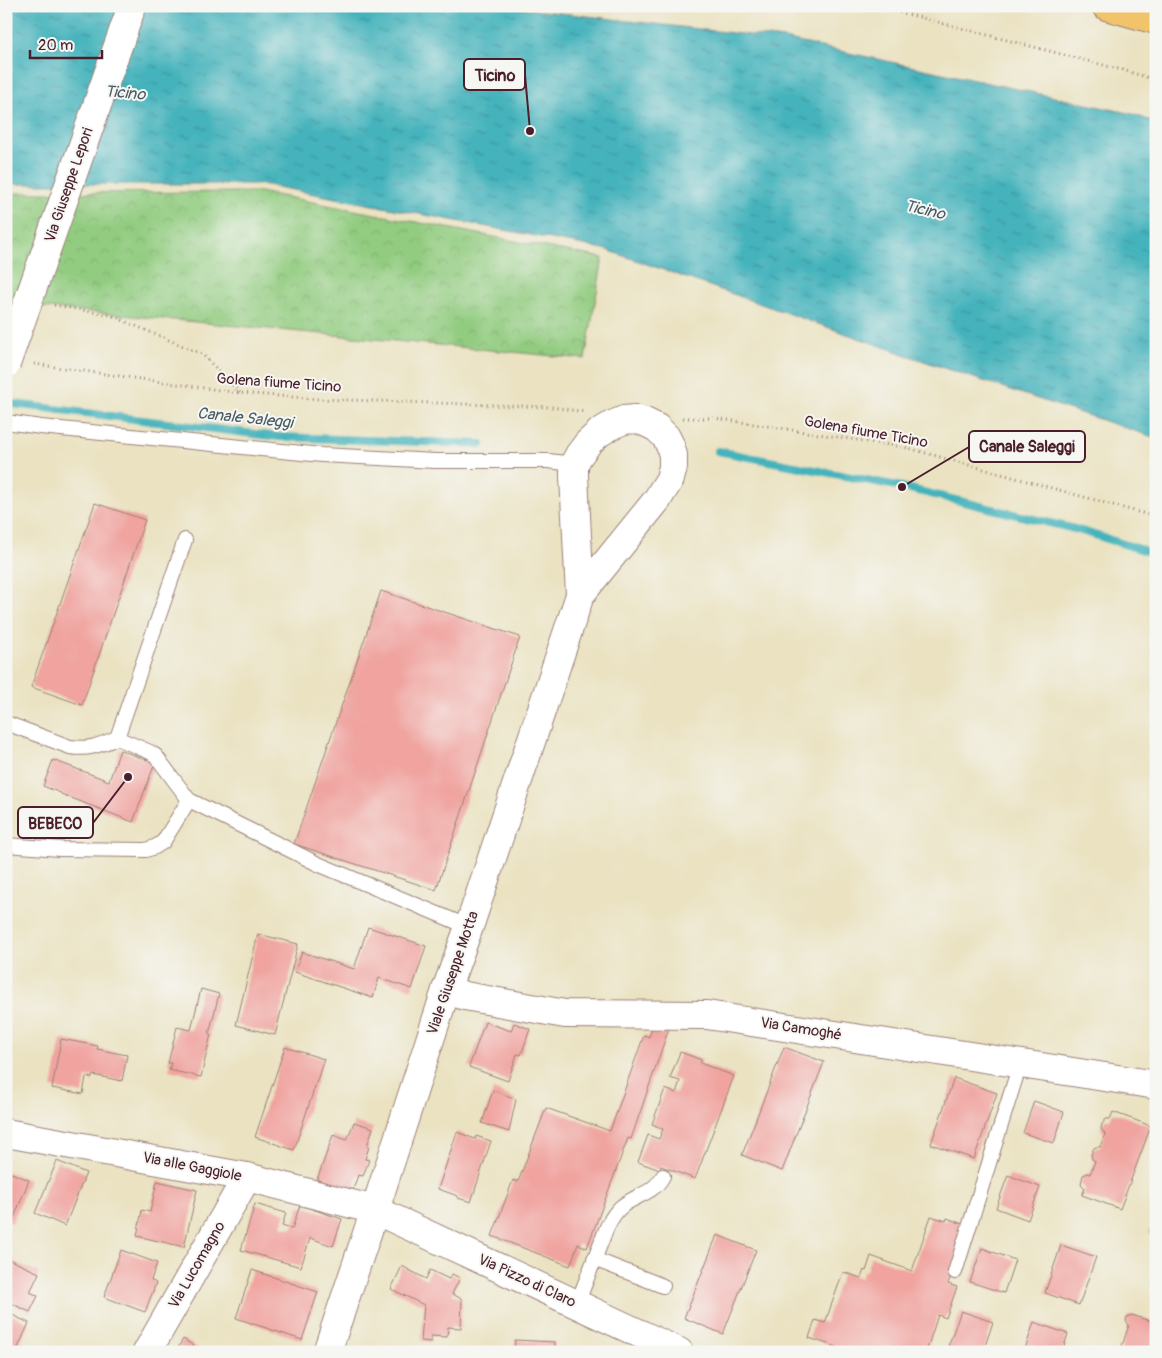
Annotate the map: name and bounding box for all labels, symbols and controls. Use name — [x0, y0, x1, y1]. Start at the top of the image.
scale bar — [30, 28, 102, 60]
text: 20 m — [38, 36, 73, 55]
callout: Ticino — [464, 59, 525, 90]
text: Ticino — [474, 66, 516, 86]
water label: Ticino — [104, 81, 147, 105]
street label: Via Giuseppe Lepori — [40, 125, 98, 245]
water label: Ticino — [903, 196, 948, 225]
street label: Golena fiume Ticino — [216, 369, 342, 397]
water label: Canale Saleggi — [196, 403, 296, 433]
street label: Golena fiume Ticino — [803, 412, 929, 452]
callout: Canale Saleggi — [969, 431, 1085, 462]
text: Canale Saleggi — [979, 437, 1075, 457]
callout: BEBECO — [18, 807, 93, 838]
text: BEBECO — [28, 814, 82, 834]
street label: Viale Giuseppe Motta — [423, 909, 483, 1037]
street label: Via Camoghé — [759, 1013, 843, 1045]
street label: Via alle Gaggiole — [141, 1148, 244, 1186]
street label: Via Lucomagno — [164, 1218, 230, 1312]
street label: Via Pizzo di Claro — [475, 1250, 579, 1312]

